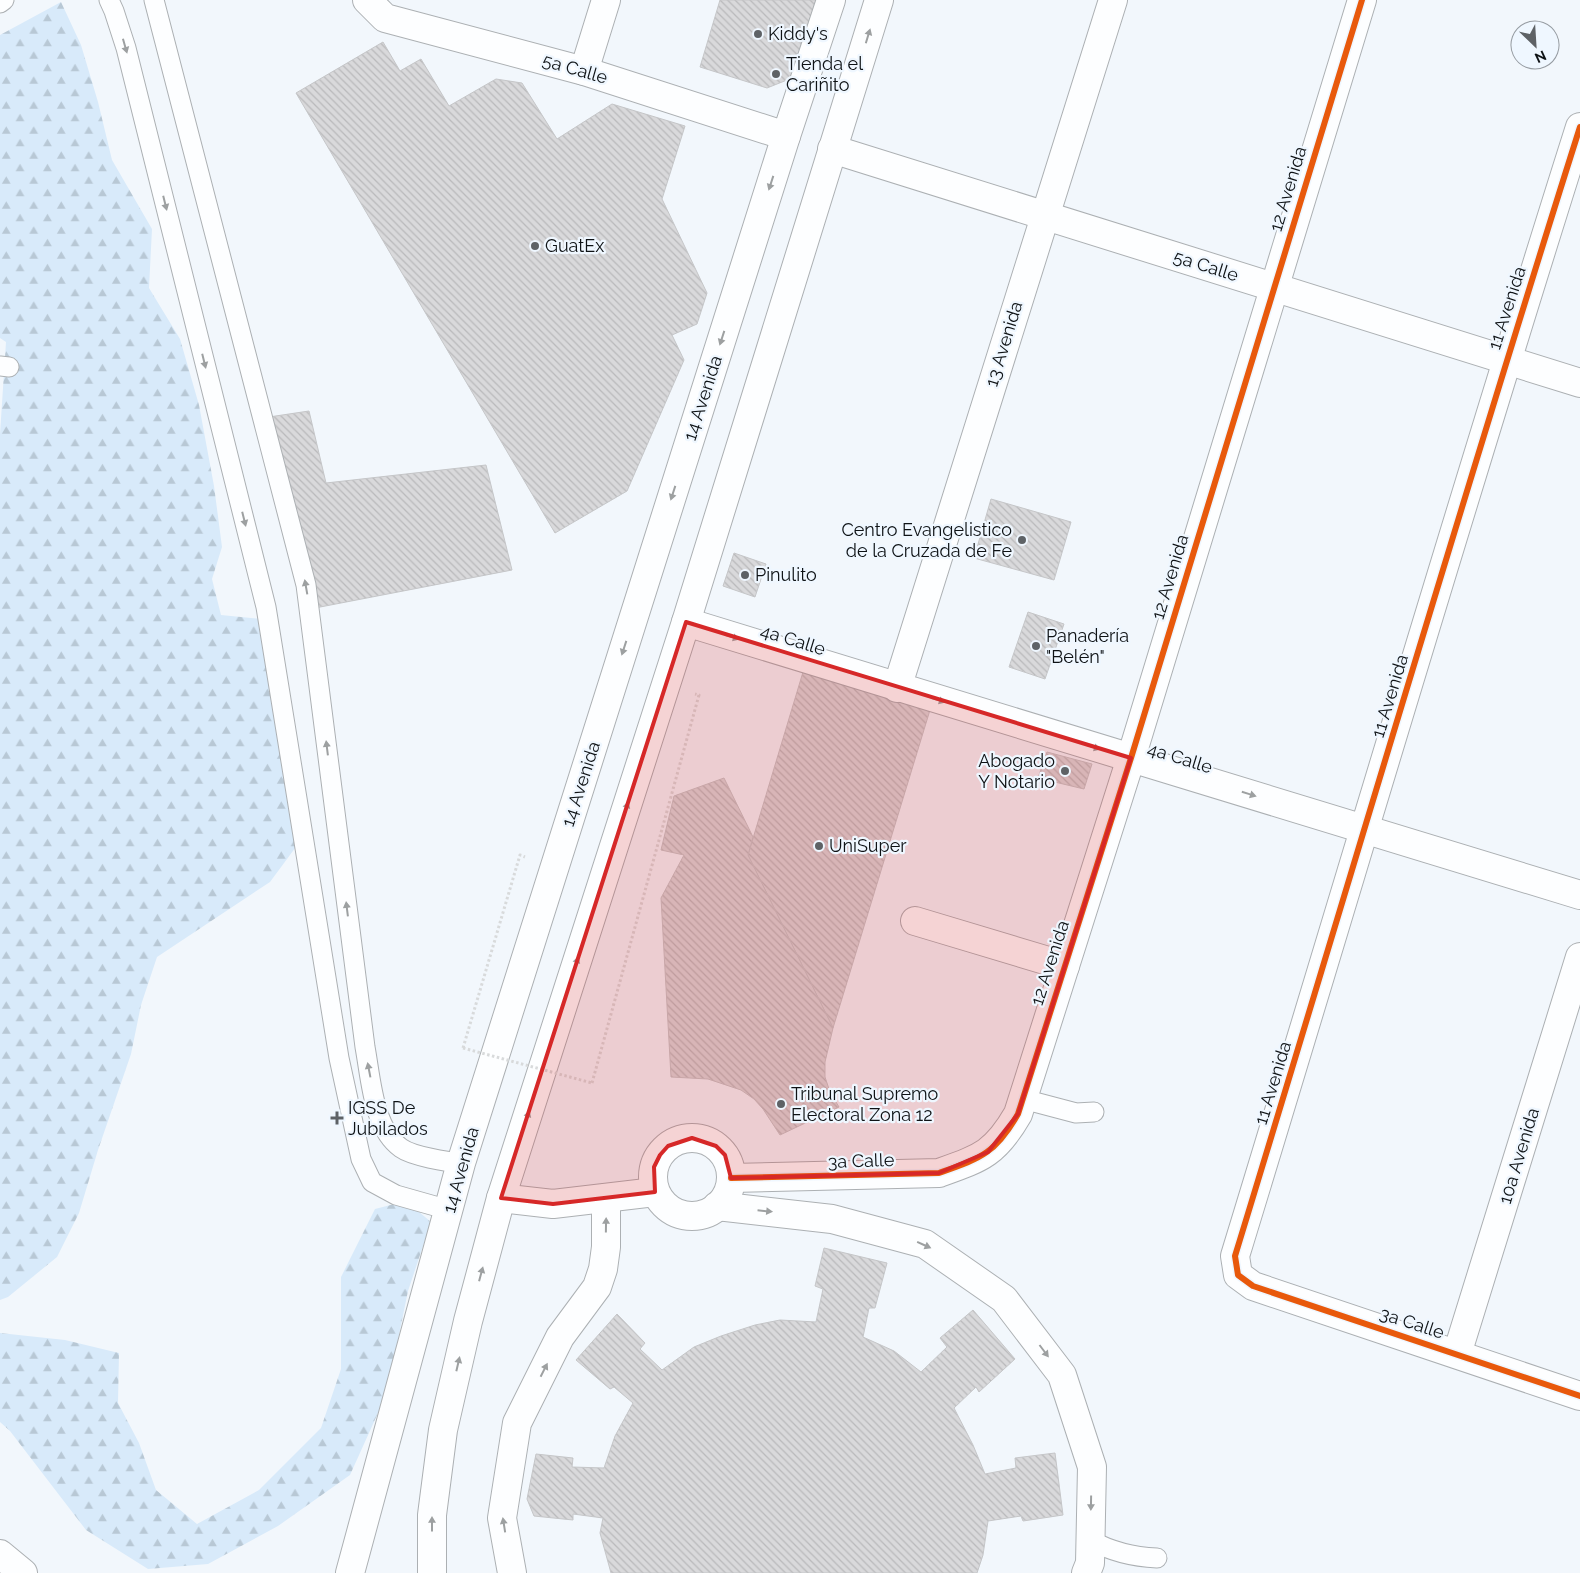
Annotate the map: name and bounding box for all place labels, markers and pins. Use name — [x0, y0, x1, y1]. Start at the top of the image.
place label: Kiddy's — [768, 23, 828, 44]
marker: Kiddy's — [752, 28, 764, 40]
place label: Tienda el Cariñito — [786, 53, 863, 95]
marker: Tienda el Cariñito — [770, 68, 782, 80]
place label: GuatEx — [545, 235, 604, 256]
marker: GuatEx — [529, 240, 541, 252]
place label: Centro Evangelistico de la Cruzada de Fe — [841, 519, 1012, 561]
marker: Centro Evangelistico de la Cruzada de Fe — [1016, 534, 1028, 546]
place label: Pinulito — [755, 564, 817, 585]
marker: Pinulito — [739, 569, 751, 581]
place label: Panadería "Belén" — [1046, 625, 1129, 667]
marker: Panadería "Belén" — [1030, 640, 1042, 652]
place label: Abogado Y Notario — [978, 750, 1055, 792]
marker: Abogado Y Notario — [1059, 765, 1071, 777]
place label: UniSuper — [829, 835, 907, 856]
marker: UniSuper — [813, 840, 825, 852]
place label: Tribunal Supremo Electoral Zona 12 — [791, 1083, 939, 1125]
place label: IGSS De Jubilados — [348, 1097, 428, 1139]
marker: Tribunal Supremo Electoral Zona 12 — [775, 1098, 787, 1110]
marker: IGSS De Jubilados — [330, 1111, 344, 1125]

